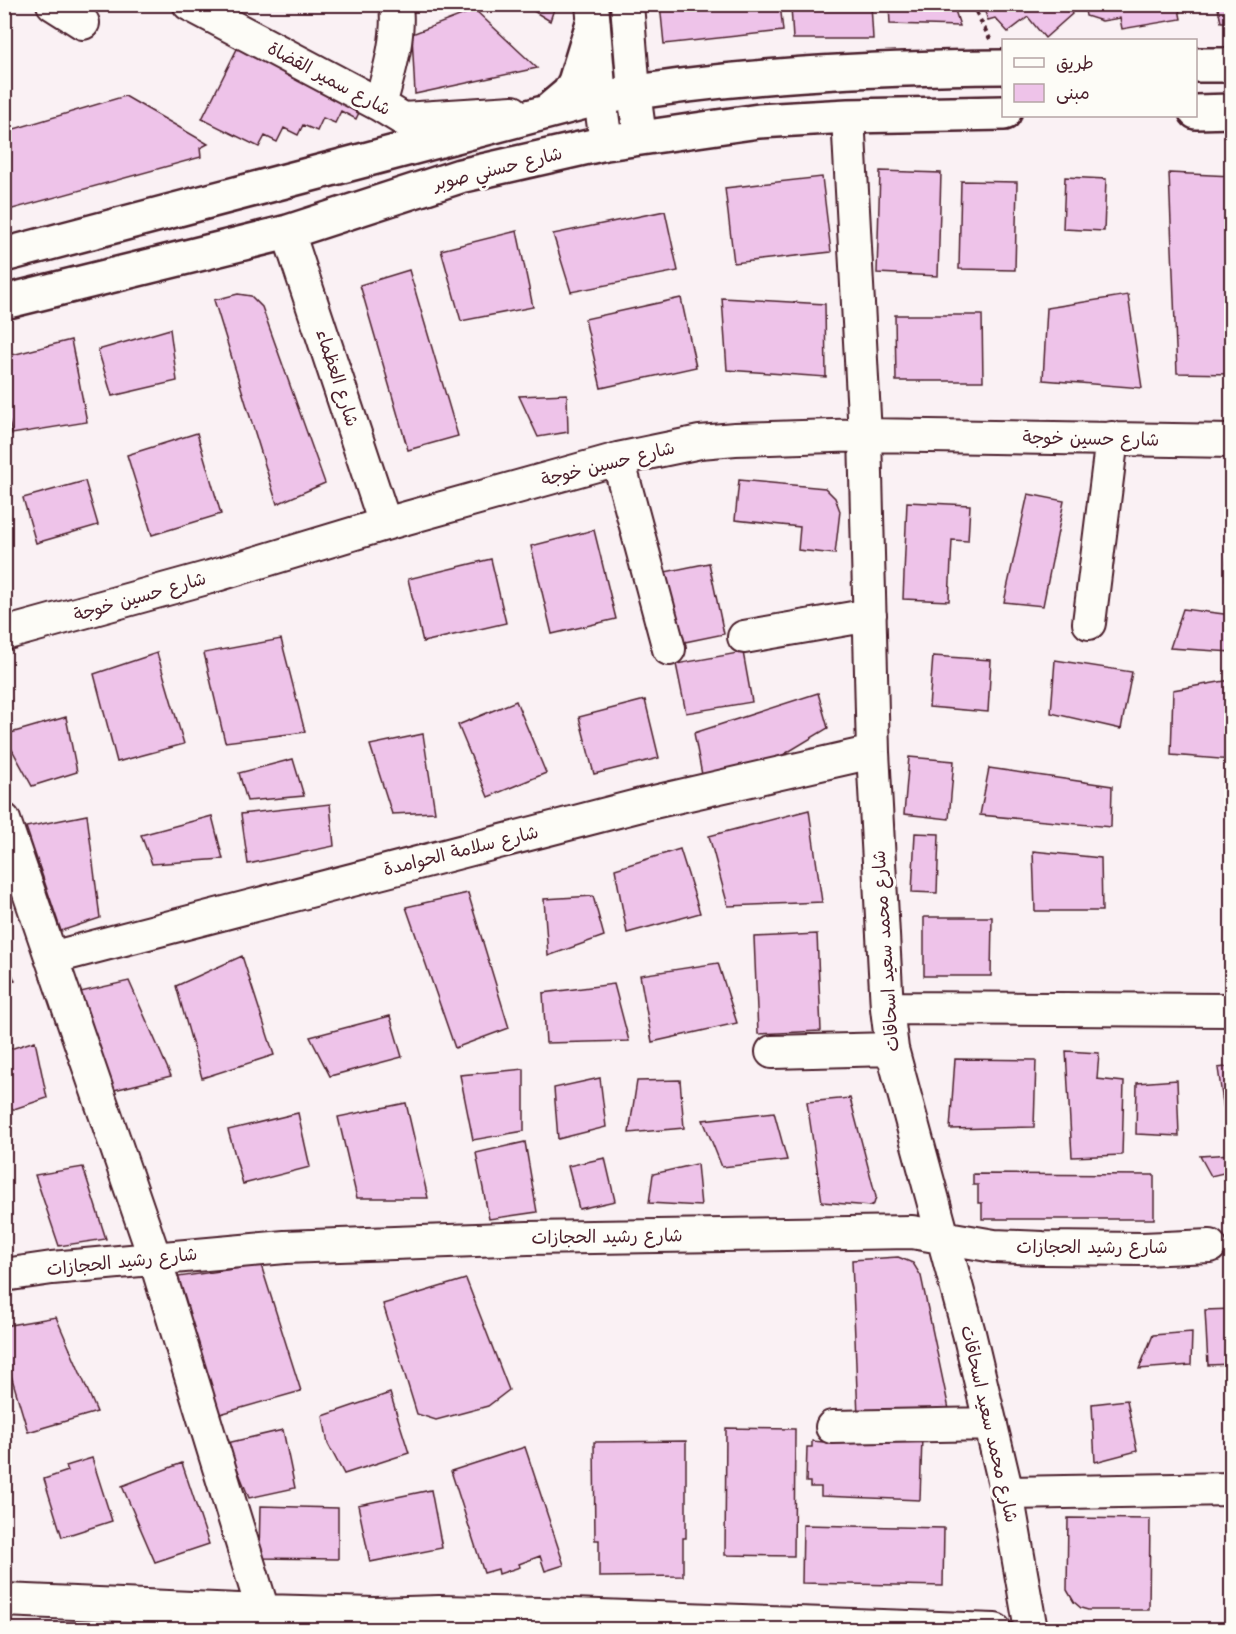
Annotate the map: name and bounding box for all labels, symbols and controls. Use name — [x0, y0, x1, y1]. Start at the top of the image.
street label: شارع سمير القضاة — [263, 38, 394, 121]
legend — [1002, 39, 1197, 117]
text: طريق — [1056, 53, 1094, 74]
text: مبنى — [1056, 83, 1090, 104]
street label: شارع حسني صوبر — [430, 143, 566, 200]
street label: شارع العظماء — [310, 327, 363, 430]
street label: شارع حسين خوجة — [1022, 427, 1160, 452]
street label: شارع حسين خوجة — [539, 437, 677, 492]
street label: شارع حسين خوجة — [71, 568, 209, 627]
street label: شارع سلامة الحوامدة — [381, 822, 541, 881]
street label: شارع محمد سعيد اسحاقات — [868, 850, 905, 1052]
street label: شارع رشيد الحجازات — [531, 1225, 683, 1250]
street label: شارع رشيد الحجازات — [1016, 1237, 1168, 1259]
street label: شارع رشيد الحجازات — [46, 1244, 198, 1281]
street label: شارع محمد سعيد اسحاقات — [955, 1323, 1022, 1525]

